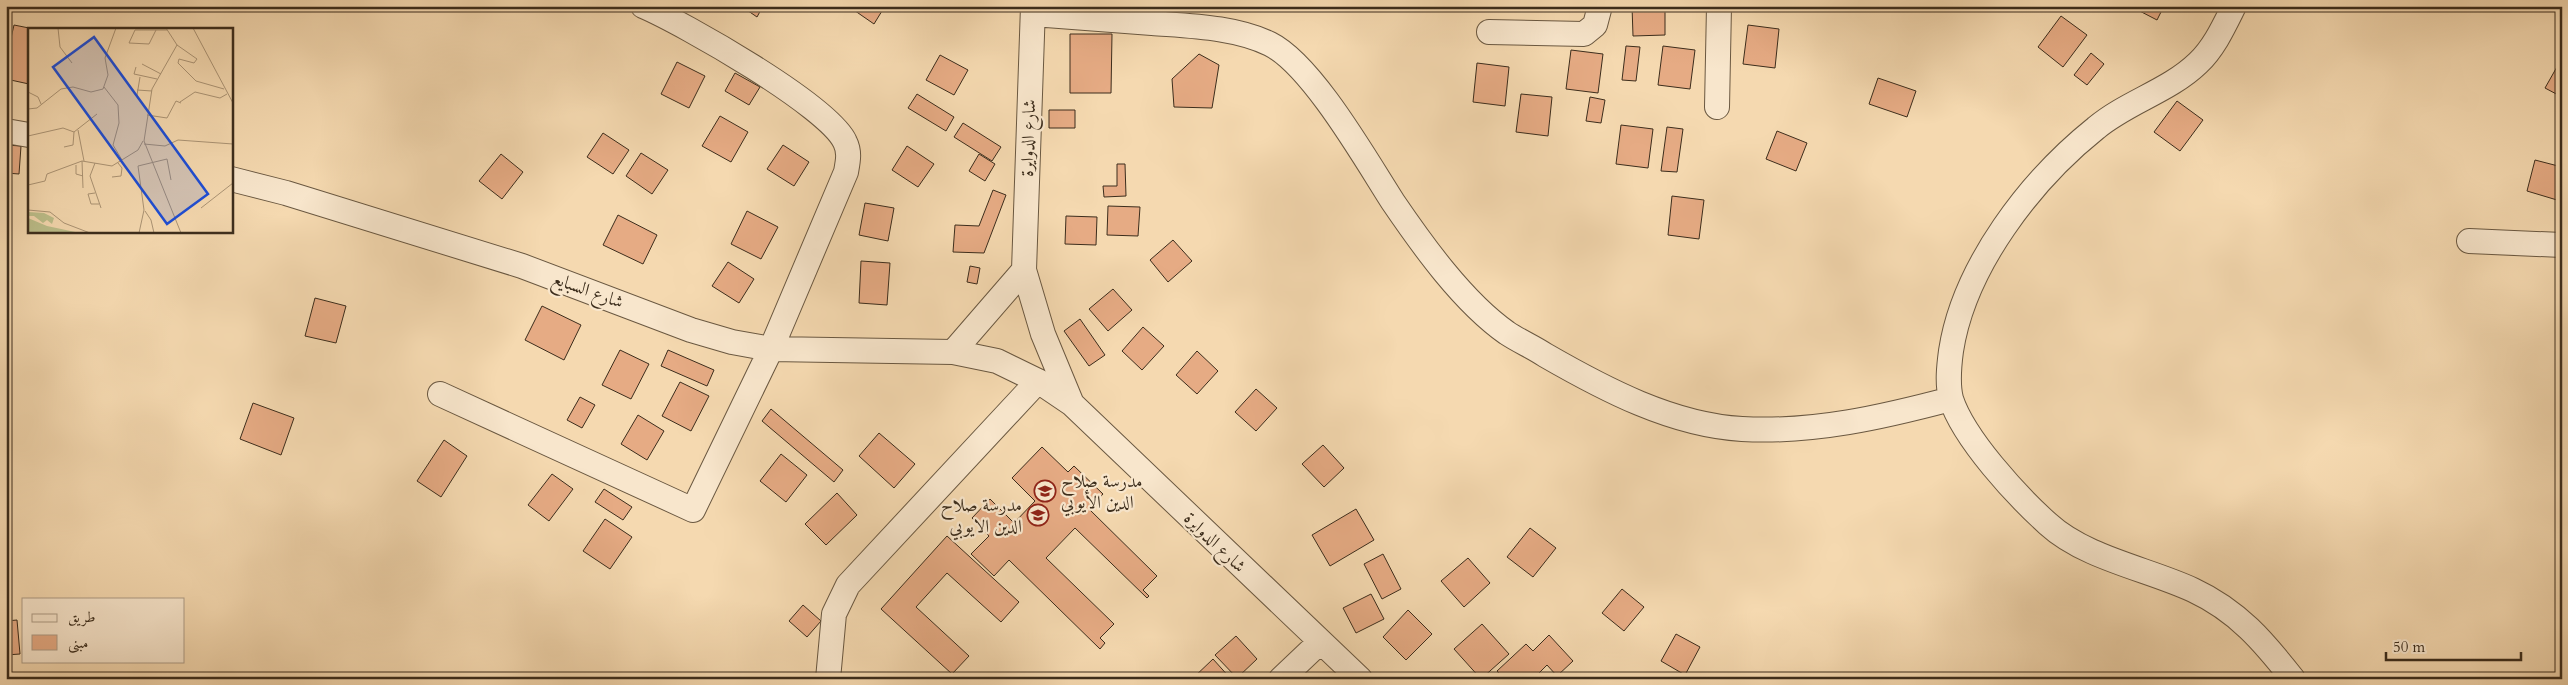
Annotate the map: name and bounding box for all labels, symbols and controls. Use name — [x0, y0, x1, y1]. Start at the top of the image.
inset map — [28, 28, 232, 232]
street label: شارع الدوايرة — [1015, 99, 1044, 177]
street label: شارع السبايع — [548, 266, 627, 318]
place label: مدرسة صلاح الدين الأيوبي — [1061, 469, 1142, 517]
school or university icon: مدرسة صلاح الدين الأيوبي — [1033, 479, 1057, 503]
place label: مدرسة صلاح الدين الايوبي — [941, 493, 1022, 541]
school or university icon: مدرسة صلاح الدين الايوبي — [1026, 503, 1050, 527]
street label: شارع الدوايرة — [1177, 506, 1251, 580]
legend — [22, 598, 185, 662]
text: طريق — [68, 607, 95, 627]
scale bar — [2386, 630, 2520, 662]
text: مبنى — [68, 633, 88, 654]
text: 50 m — [2393, 637, 2425, 657]

